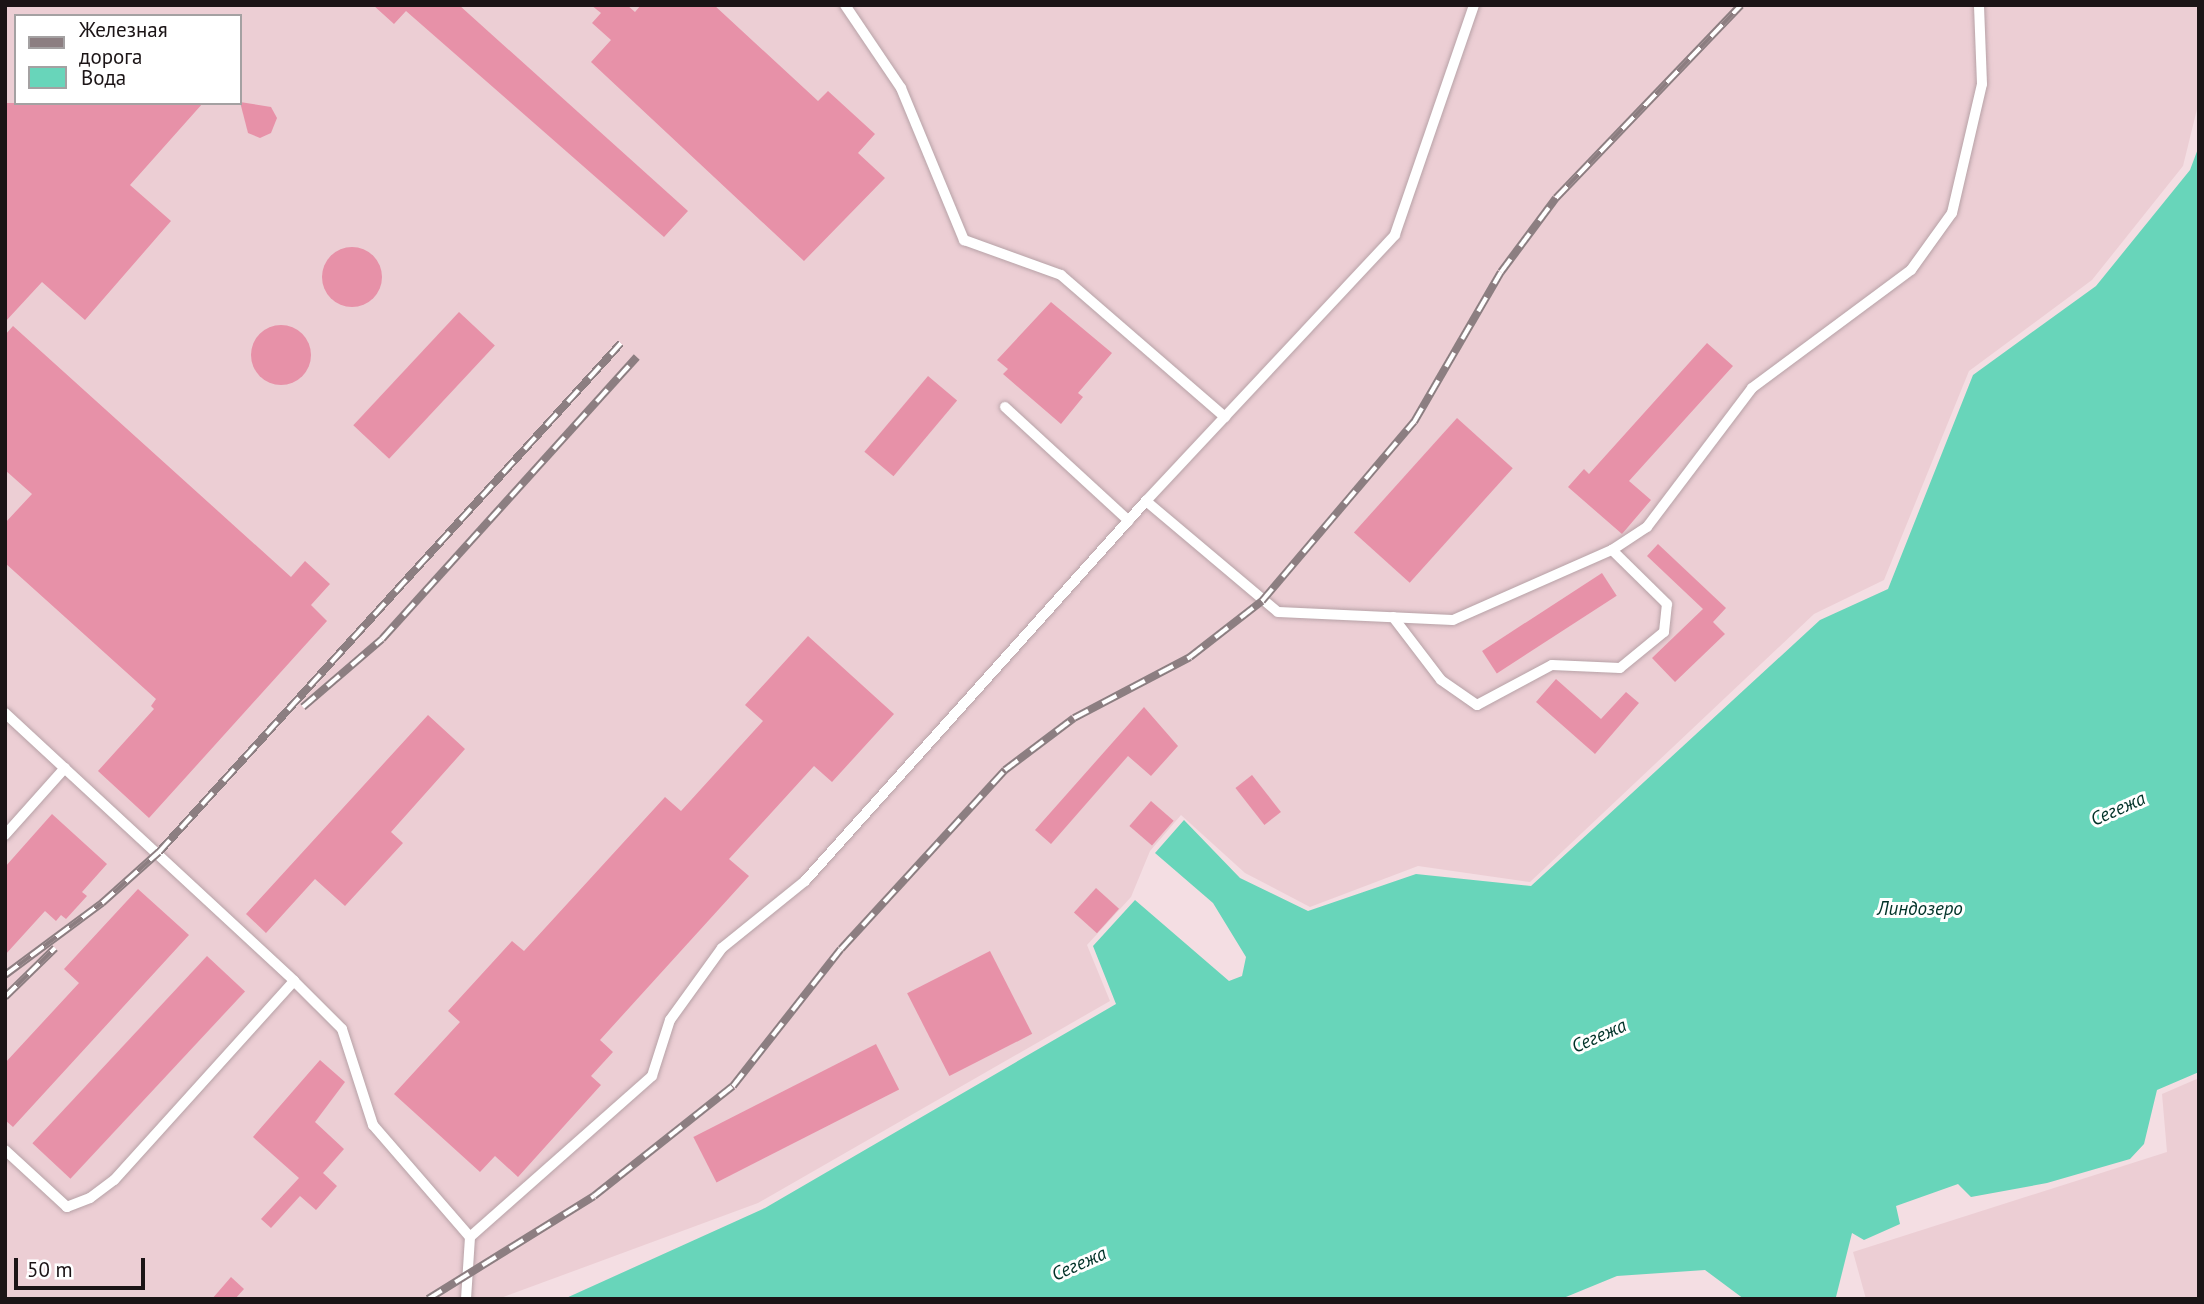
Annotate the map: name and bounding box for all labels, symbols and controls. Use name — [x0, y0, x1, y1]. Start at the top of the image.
legend — [14, 14, 242, 105]
text: Железная дорога — [79, 16, 168, 70]
text: Вода — [81, 64, 126, 91]
water label: Сегежа — [2087, 787, 2149, 831]
water label: Линдозеро — [1877, 898, 1963, 920]
water label: Сегежа — [1568, 1014, 1630, 1058]
water label: Сегежа — [1048, 1242, 1110, 1286]
scale bar — [18, 1244, 149, 1288]
text: 50 m — [27, 1256, 73, 1283]

